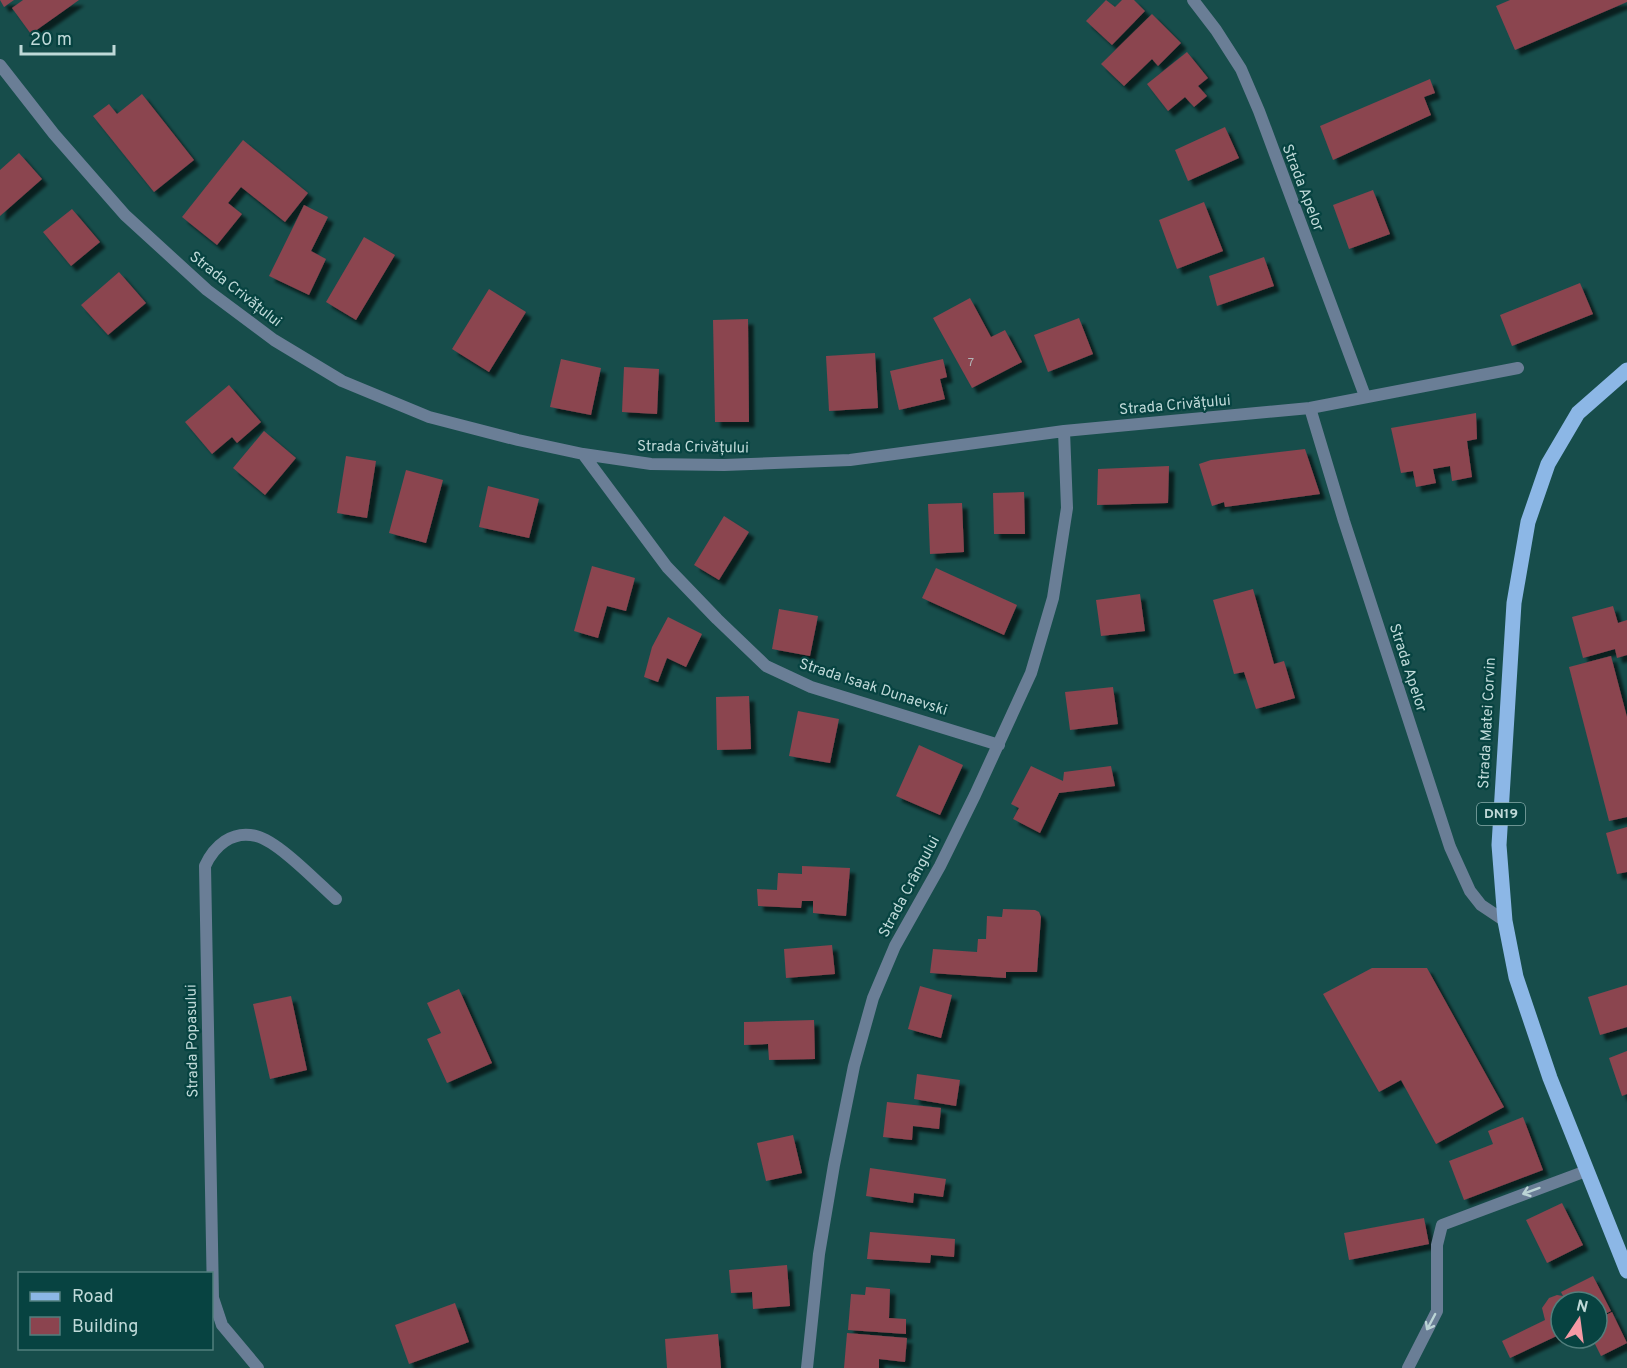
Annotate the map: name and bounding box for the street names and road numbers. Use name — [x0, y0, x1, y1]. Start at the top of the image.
street label: Strada Apelor — [1277, 142, 1327, 234]
street label: Strada Crivățului — [185, 248, 285, 332]
street label: Strada Crivățului — [1118, 392, 1232, 420]
street label: Strada Crivățului — [637, 438, 749, 458]
street label: Strada Apelor — [1384, 621, 1430, 715]
street label: Strada Isaak Dunaevski — [796, 655, 950, 721]
street label: Strada Matei Corvin — [1475, 657, 1501, 789]
road number: DN19 — [1477, 803, 1525, 825]
street label: Strada Crângului — [875, 833, 945, 941]
street label: Strada Popasului — [183, 984, 203, 1098]

